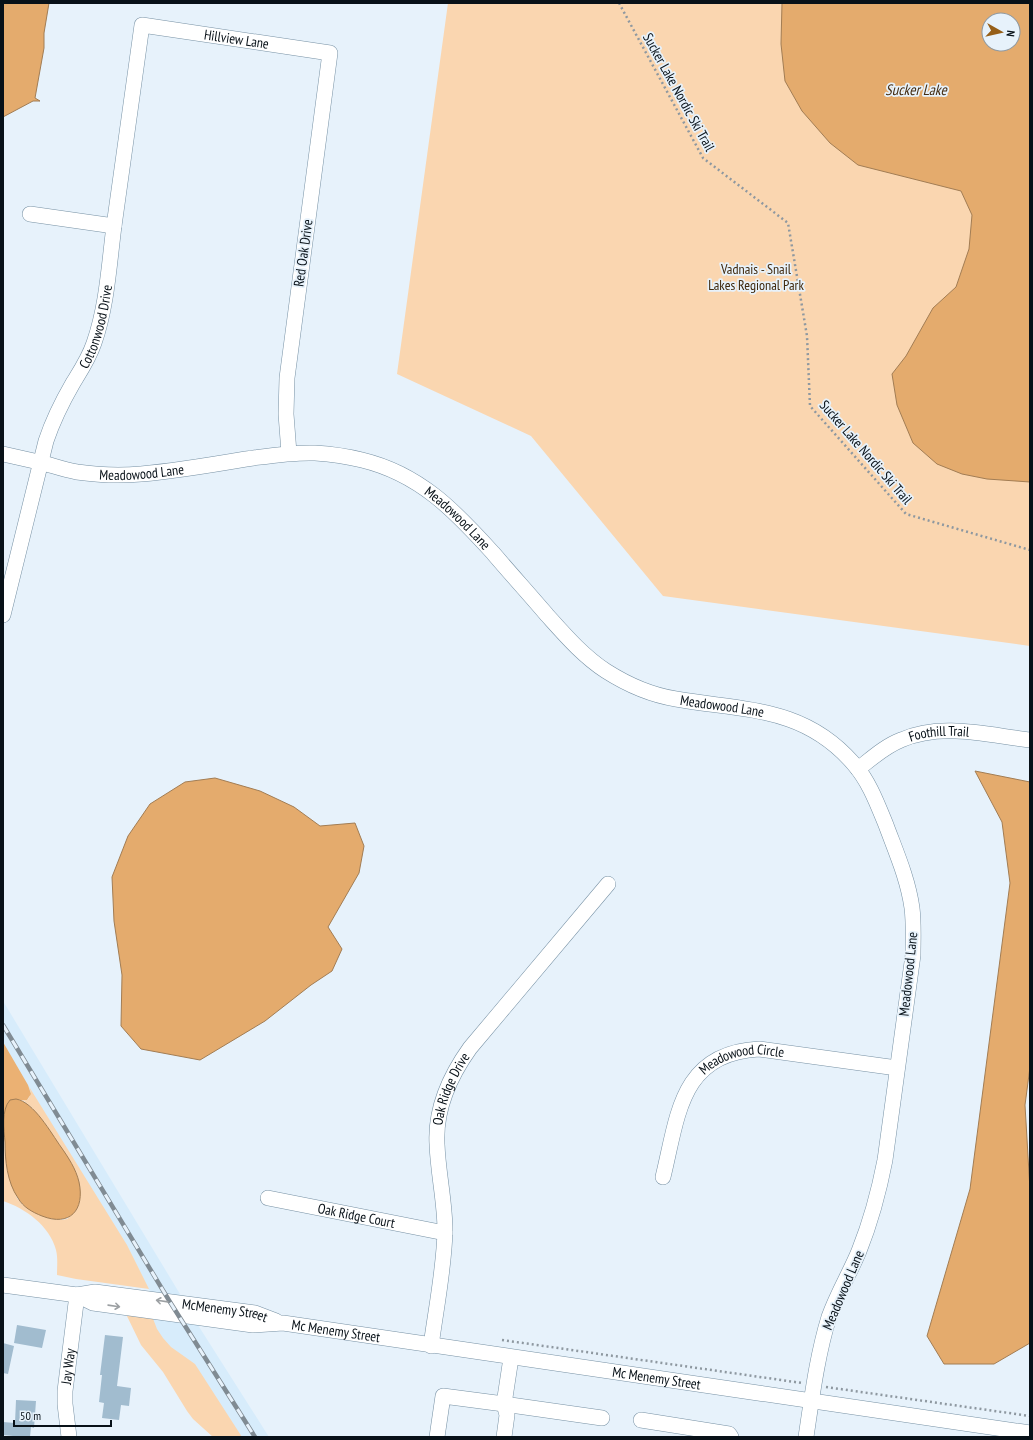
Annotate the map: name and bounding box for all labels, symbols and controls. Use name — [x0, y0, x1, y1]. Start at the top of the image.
north arrow — [981, 12, 1021, 52]
street label: Hillview Lane — [203, 25, 270, 53]
text: N — [1004, 29, 1018, 37]
street label: Sucker Lake Nordic Ski Trail — [639, 30, 719, 155]
water label: Sucker Lake — [885, 80, 947, 99]
street label: Red Oak Drive — [289, 218, 317, 288]
park label: Vadnais - Snail Lakes Regional Park — [708, 260, 804, 294]
street label: Cottonwood Drive — [75, 283, 116, 372]
street label: Sucker Lake Nordic Ski Trail — [816, 396, 917, 508]
street label: Meadowood Lane — [99, 460, 185, 484]
street label: Meadowood Lane — [421, 482, 495, 554]
street label: Meadowood Lane — [679, 691, 766, 721]
street label: Foothill Trail — [906, 722, 971, 745]
street label: Meadowood Lane — [895, 931, 921, 1017]
street label: Meadowood Circle — [695, 1040, 786, 1078]
street label: Oak Ridge Drive — [429, 1049, 474, 1126]
street label: Oak Ridge Court — [316, 1199, 397, 1232]
street label: Meadowood Lane — [818, 1247, 868, 1332]
street label: McMenemy Street — [181, 1295, 270, 1326]
one-way arrow — [156, 1297, 169, 1305]
one-way arrow — [107, 1302, 120, 1310]
street label: Mc Menemy Street — [291, 1315, 382, 1346]
street label: Jay Way — [57, 1347, 79, 1387]
street label: Mc Menemy Street — [611, 1363, 702, 1393]
scale bar — [14, 1402, 111, 1428]
text: 50 m — [20, 1408, 41, 1423]

